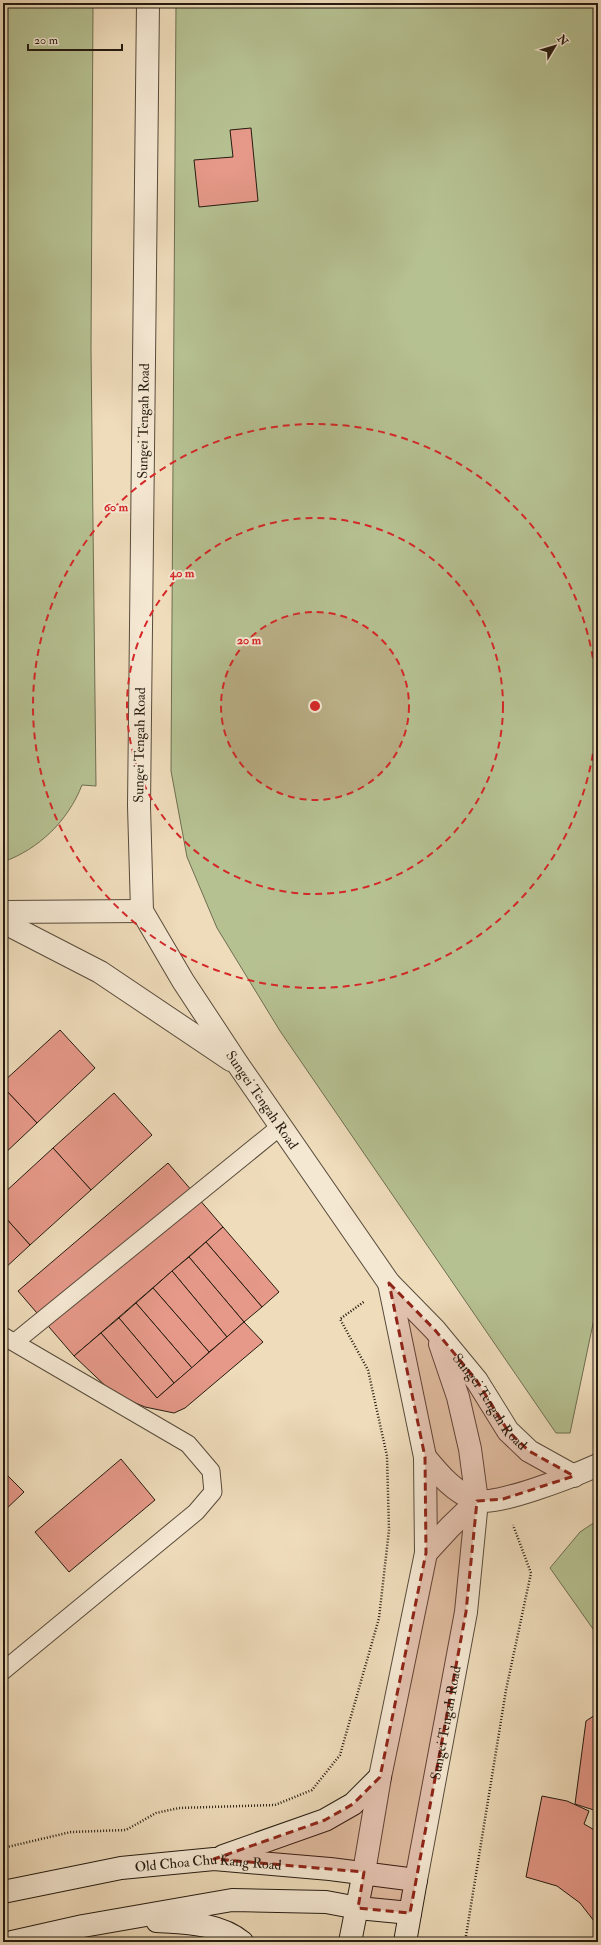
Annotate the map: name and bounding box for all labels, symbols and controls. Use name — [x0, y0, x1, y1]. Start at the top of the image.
scale bar — [28, 26, 122, 52]
north arrow — [535, 26, 575, 66]
text: N — [554, 31, 571, 49]
text: 20 m — [34, 33, 59, 48]
street label: Sungei Tengah Road — [134, 363, 153, 479]
text: 60 m — [104, 500, 129, 515]
text: 40 m — [169, 566, 195, 581]
text: 20 m — [237, 633, 262, 648]
street label: Sungei Tengah Road — [130, 687, 149, 803]
centre of rings — [308, 699, 322, 713]
street label: Sungei Tengah Road — [222, 1048, 302, 1152]
street label: Sungei Tengah Road — [449, 1350, 530, 1454]
street label: Sungei Tengah Road — [427, 1664, 465, 1781]
street label: Old Choa Chu Kang Road — [134, 1851, 282, 1876]

